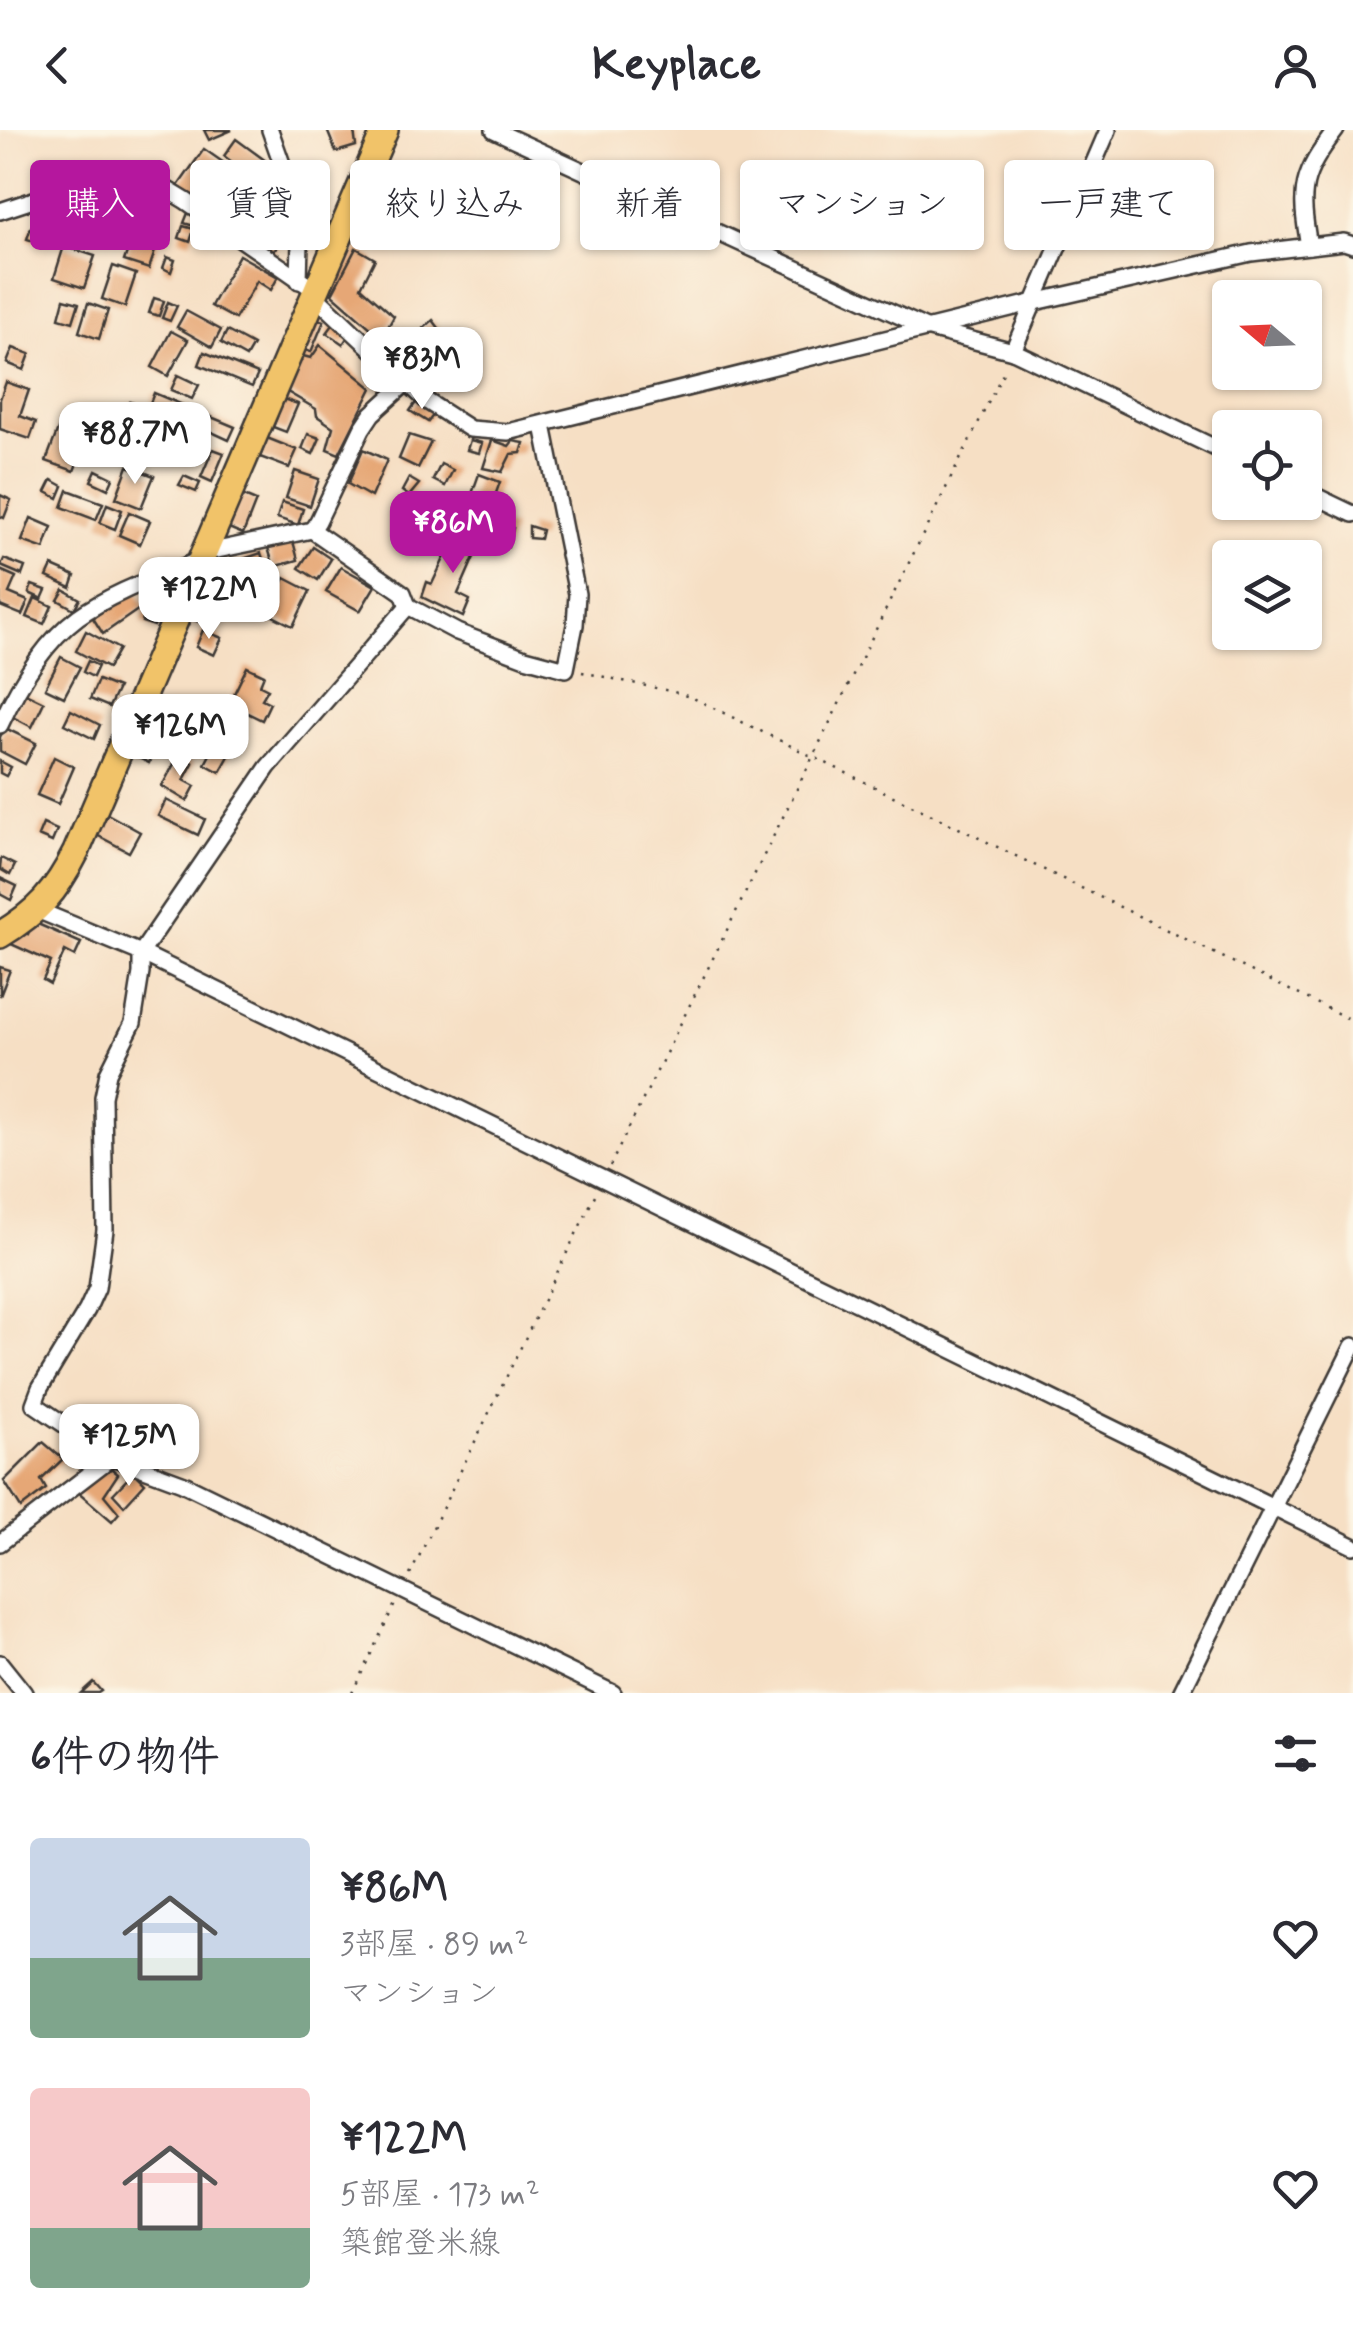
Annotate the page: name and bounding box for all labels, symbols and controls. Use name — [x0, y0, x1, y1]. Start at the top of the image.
text: Keyplace — [592, 36, 761, 95]
icon: back — [30, 38, 85, 93]
icon: person — [1268, 38, 1323, 93]
chip: 購入 — [30, 160, 170, 250]
chip: 賃貸 — [190, 160, 330, 250]
chip: 絞り込み — [350, 160, 560, 250]
chip: 新着 — [580, 160, 720, 250]
chip: マンション — [740, 160, 984, 250]
chip: 一戸建て — [1004, 160, 1214, 250]
north arrow — [1212, 280, 1322, 390]
map controls — [1212, 280, 1322, 650]
pin: ¥83M — [363, 327, 481, 412]
text: ¥83M — [383, 338, 461, 380]
pin: ¥88.7M — [54, 402, 216, 487]
button: locate — [1212, 410, 1322, 520]
text: ¥88.7M — [81, 413, 189, 455]
pin: ¥86M — [394, 491, 512, 576]
text: ¥86M — [412, 502, 494, 544]
button: layers — [1212, 540, 1322, 650]
pin: ¥122M — [139, 557, 279, 642]
text: ¥122M — [161, 568, 257, 610]
pin: ¥126M — [110, 694, 250, 779]
text: ¥126M — [134, 705, 226, 747]
pin: ¥125M — [59, 1404, 199, 1489]
text: ¥125M — [81, 1415, 177, 1457]
icon: filters — [1268, 1726, 1323, 1781]
text: 6件の物件 — [30, 1731, 220, 1786]
text: ¥86M — [340, 1862, 448, 1917]
icon: home — [110, 1878, 230, 1998]
icon: heart — [1268, 1911, 1323, 1966]
text: 3部屋 · 89 m² — [340, 1924, 528, 1966]
text: マンション — [340, 1973, 499, 2015]
text: ¥122M — [340, 2112, 467, 2167]
icon: home — [110, 2128, 230, 2248]
icon: heart — [1268, 2161, 1323, 2216]
text: 5部屋 · 173 m² — [340, 2174, 540, 2216]
text: 築館登米線 — [340, 2223, 500, 2265]

